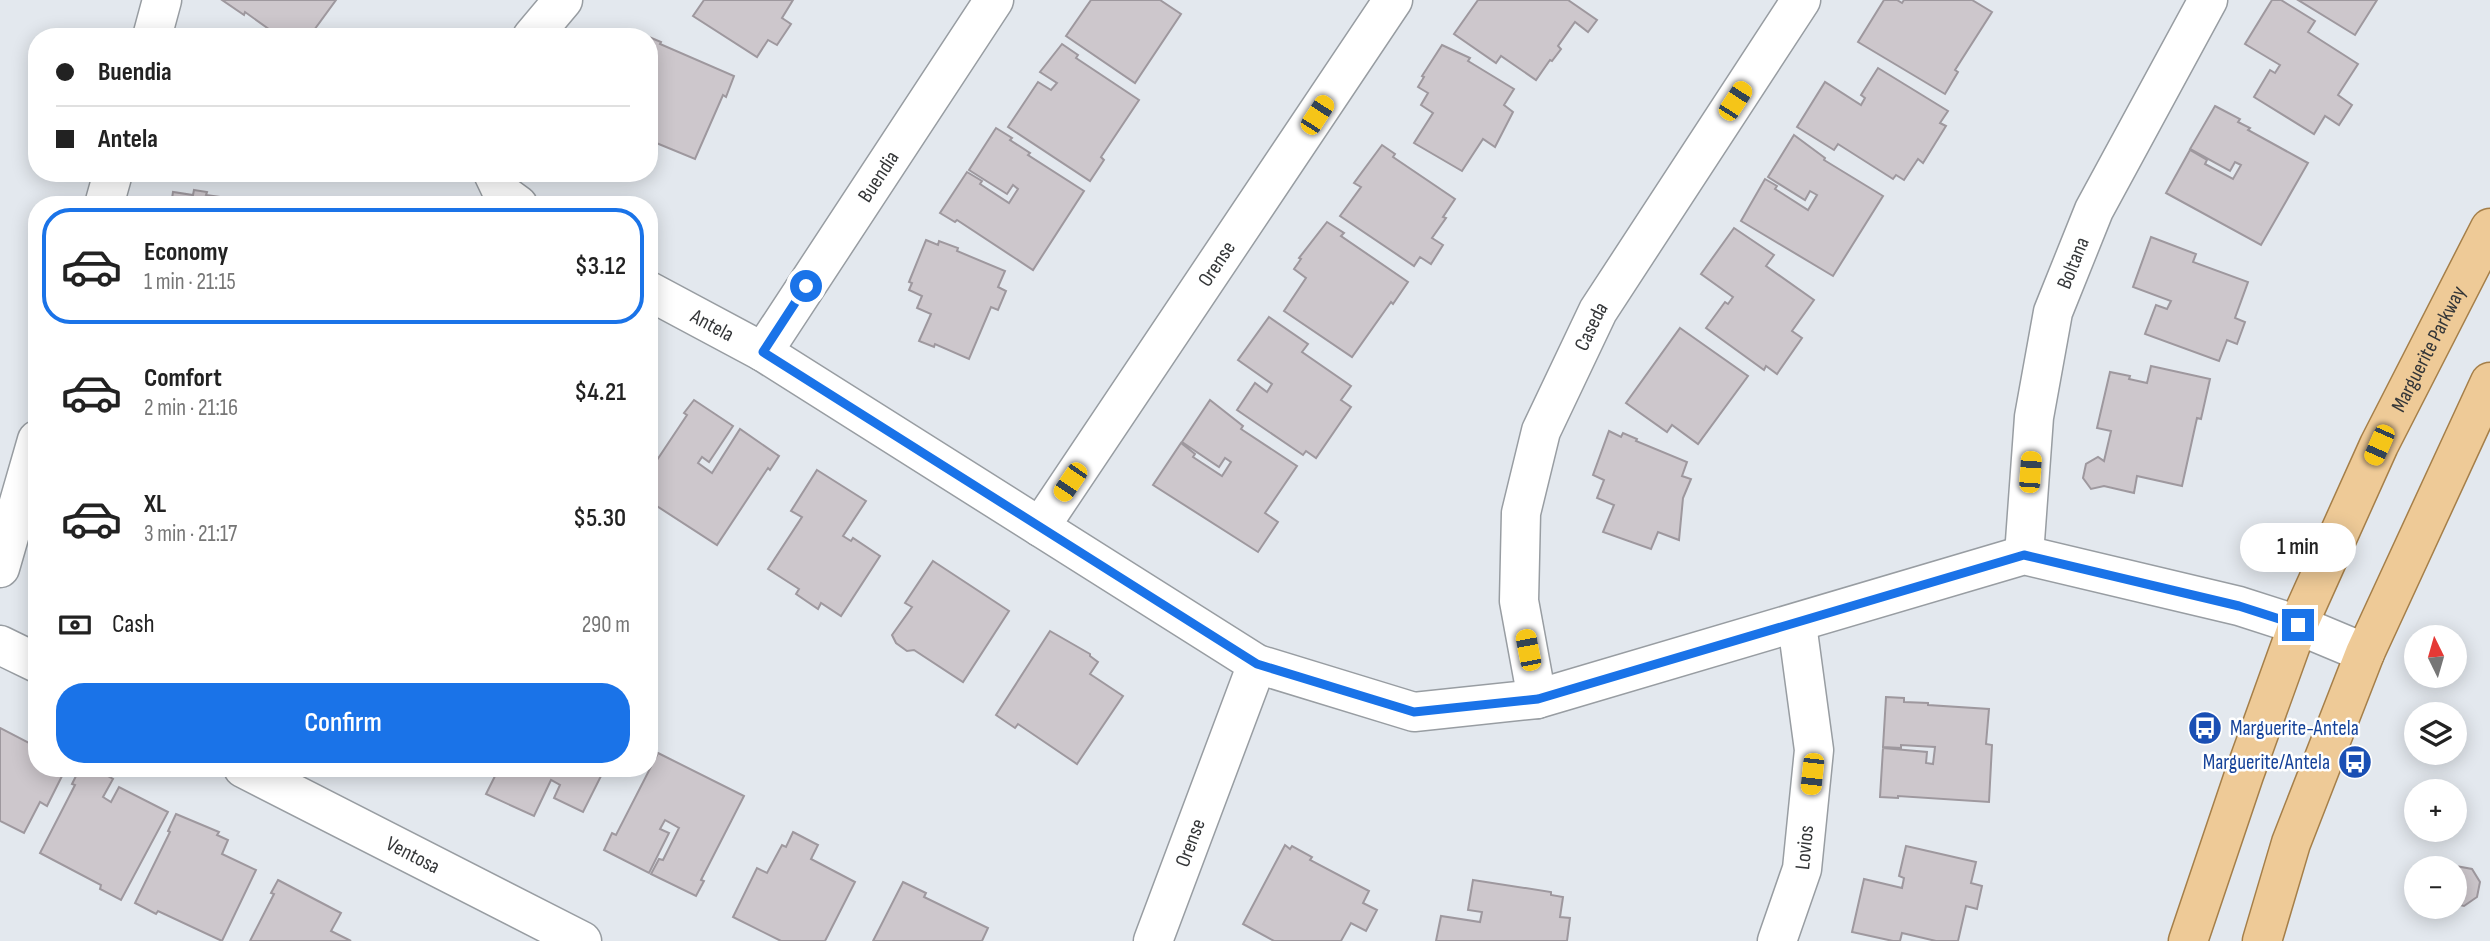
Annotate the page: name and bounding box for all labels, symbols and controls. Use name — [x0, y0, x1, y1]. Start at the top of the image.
text: Buendia — [98, 57, 172, 88]
car — [1715, 78, 1756, 124]
car — [1297, 92, 1338, 138]
text: Antela — [98, 124, 158, 155]
street label: Buendia — [852, 146, 904, 207]
street label: Boltana — [2051, 233, 2094, 292]
icon: car — [60, 235, 123, 298]
street label: Orense — [1192, 236, 1241, 291]
text: Economy — [144, 237, 228, 268]
text: $3.12 — [575, 251, 626, 282]
text: 1 min · 21:15 — [144, 268, 236, 296]
route start — [790, 270, 822, 302]
street label: Marguerite Parkway — [2386, 282, 2471, 416]
street label: Caseda — [1569, 297, 1613, 355]
street label: Antela — [686, 303, 738, 347]
icon: car — [60, 361, 123, 424]
text: Comfort — [144, 363, 222, 394]
text: $4.21 — [574, 377, 626, 408]
text: 2 min · 21:16 — [144, 394, 238, 422]
car — [2361, 422, 2398, 468]
car — [2019, 450, 2042, 494]
car — [1050, 459, 1091, 505]
icon: car — [60, 487, 123, 550]
text: XL — [144, 489, 166, 520]
text: $5.30 — [573, 503, 626, 534]
text: 3 min · 21:17 — [144, 520, 237, 548]
callout: 1 min — [2240, 524, 2356, 572]
text: 1 min — [2277, 533, 2319, 561]
icon: cash — [56, 606, 94, 644]
text: Cash — [112, 609, 155, 640]
route end — [2282, 609, 2314, 641]
text: 290 m — [582, 611, 630, 639]
north arrow — [2404, 625, 2468, 688]
map controls — [2404, 625, 2467, 919]
car — [1514, 627, 1543, 673]
button: Confirm — [56, 683, 630, 763]
button: layers — [2404, 702, 2467, 765]
bus stop icon: Marguerite-Antela — [2186, 709, 2224, 747]
place label: Marguerite-Antela — [2230, 716, 2359, 741]
bus stop icon: Marguerite/Antela — [2336, 743, 2374, 781]
place label: Marguerite/Antela — [2203, 750, 2330, 775]
car — [1800, 752, 1825, 796]
button: + — [2404, 779, 2467, 842]
street label: Orense — [1170, 815, 1210, 870]
street label: Lovios — [1790, 824, 1819, 871]
street label: Ventosa — [382, 831, 444, 879]
button: − — [2404, 856, 2467, 919]

